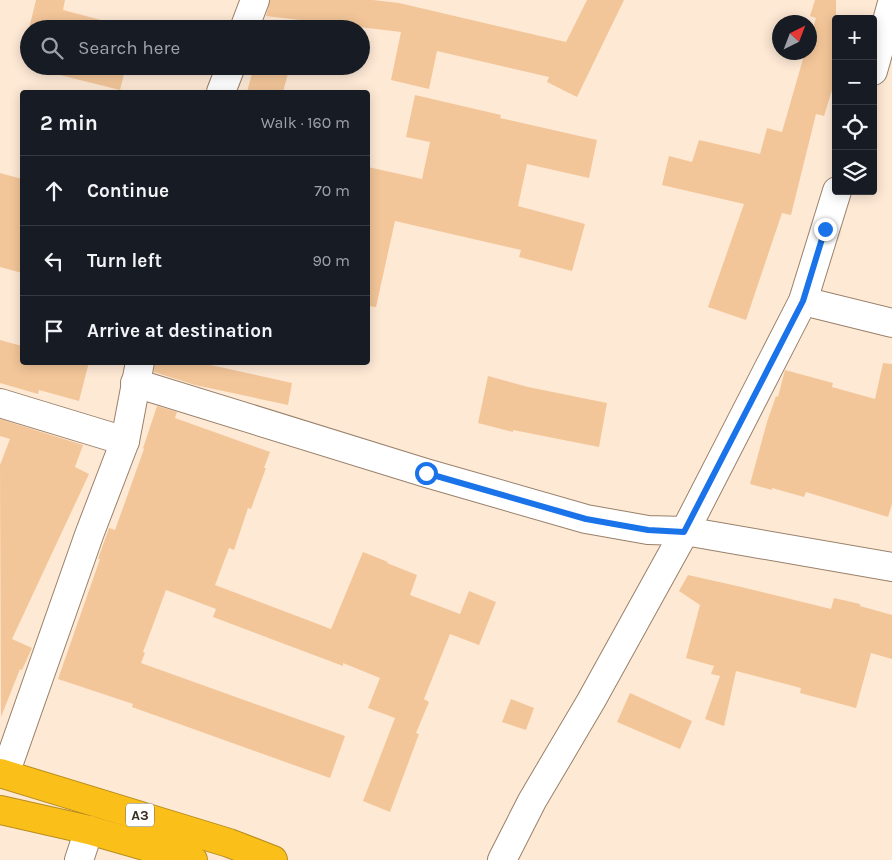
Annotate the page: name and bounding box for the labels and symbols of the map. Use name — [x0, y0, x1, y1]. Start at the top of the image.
north arrow — [772, 15, 817, 60]
route end — [814, 218, 837, 241]
route start — [415, 462, 438, 485]
road number: A3 — [126, 804, 154, 826]

